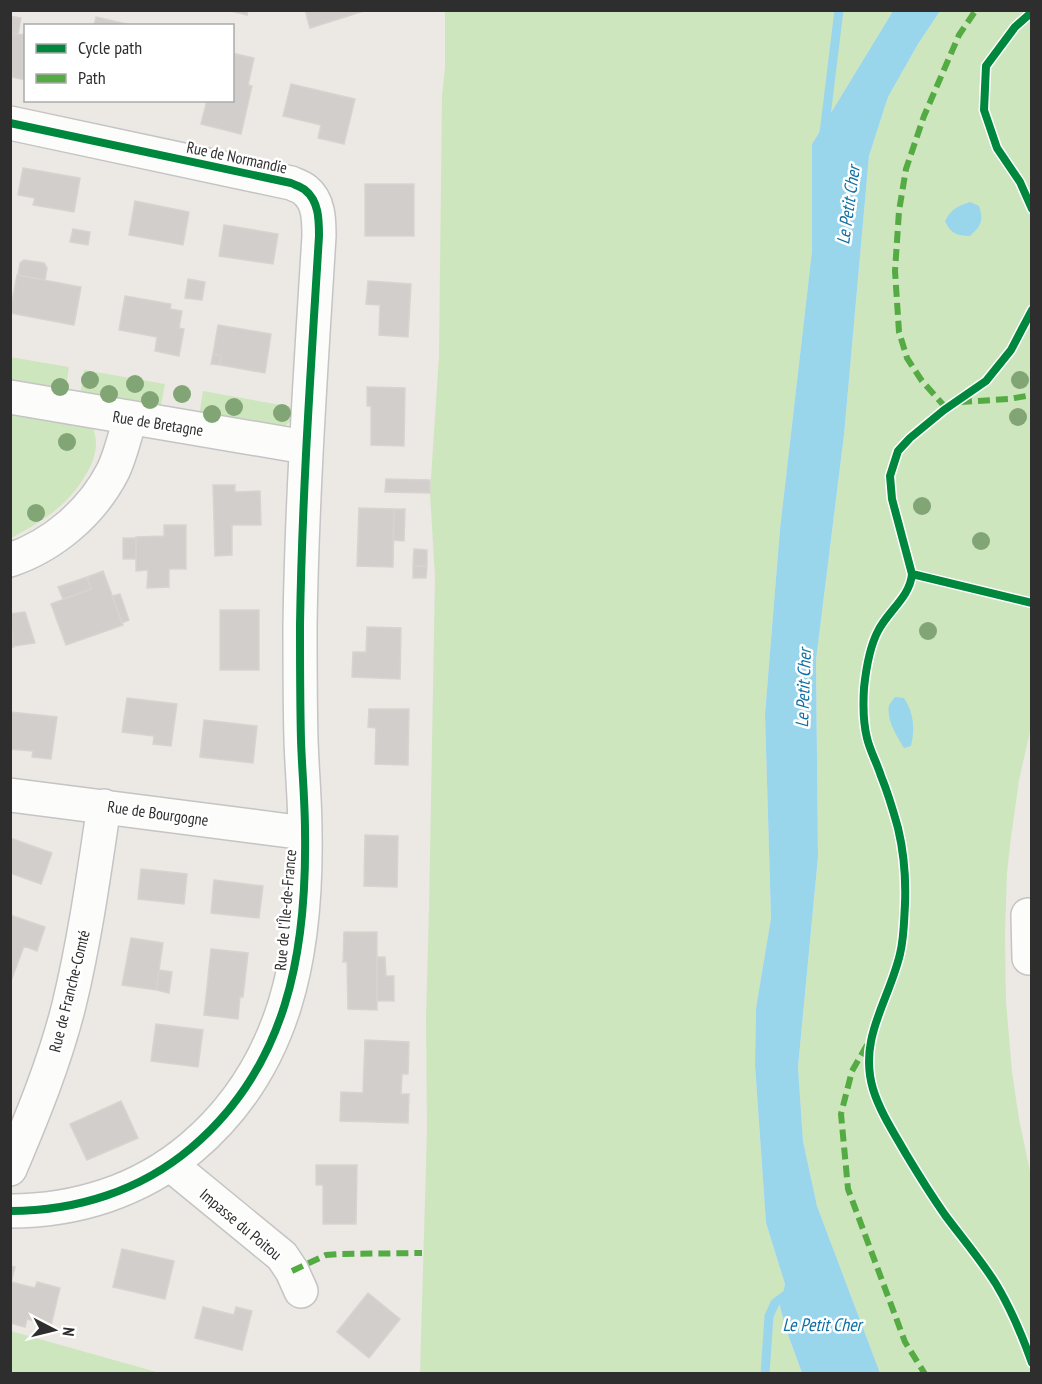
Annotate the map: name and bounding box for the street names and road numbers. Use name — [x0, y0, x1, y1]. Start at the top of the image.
street label: Rue de Normandie — [185, 137, 289, 177]
street label: Rue de Bretagne — [111, 406, 205, 440]
street label: Rue de Bourgogne — [106, 796, 210, 830]
street label: Rue de l'Île-de-France — [270, 849, 300, 971]
street label: Rue de Franche-Comté — [44, 928, 94, 1054]
street label: Impasse du Poitou — [196, 1184, 286, 1264]

